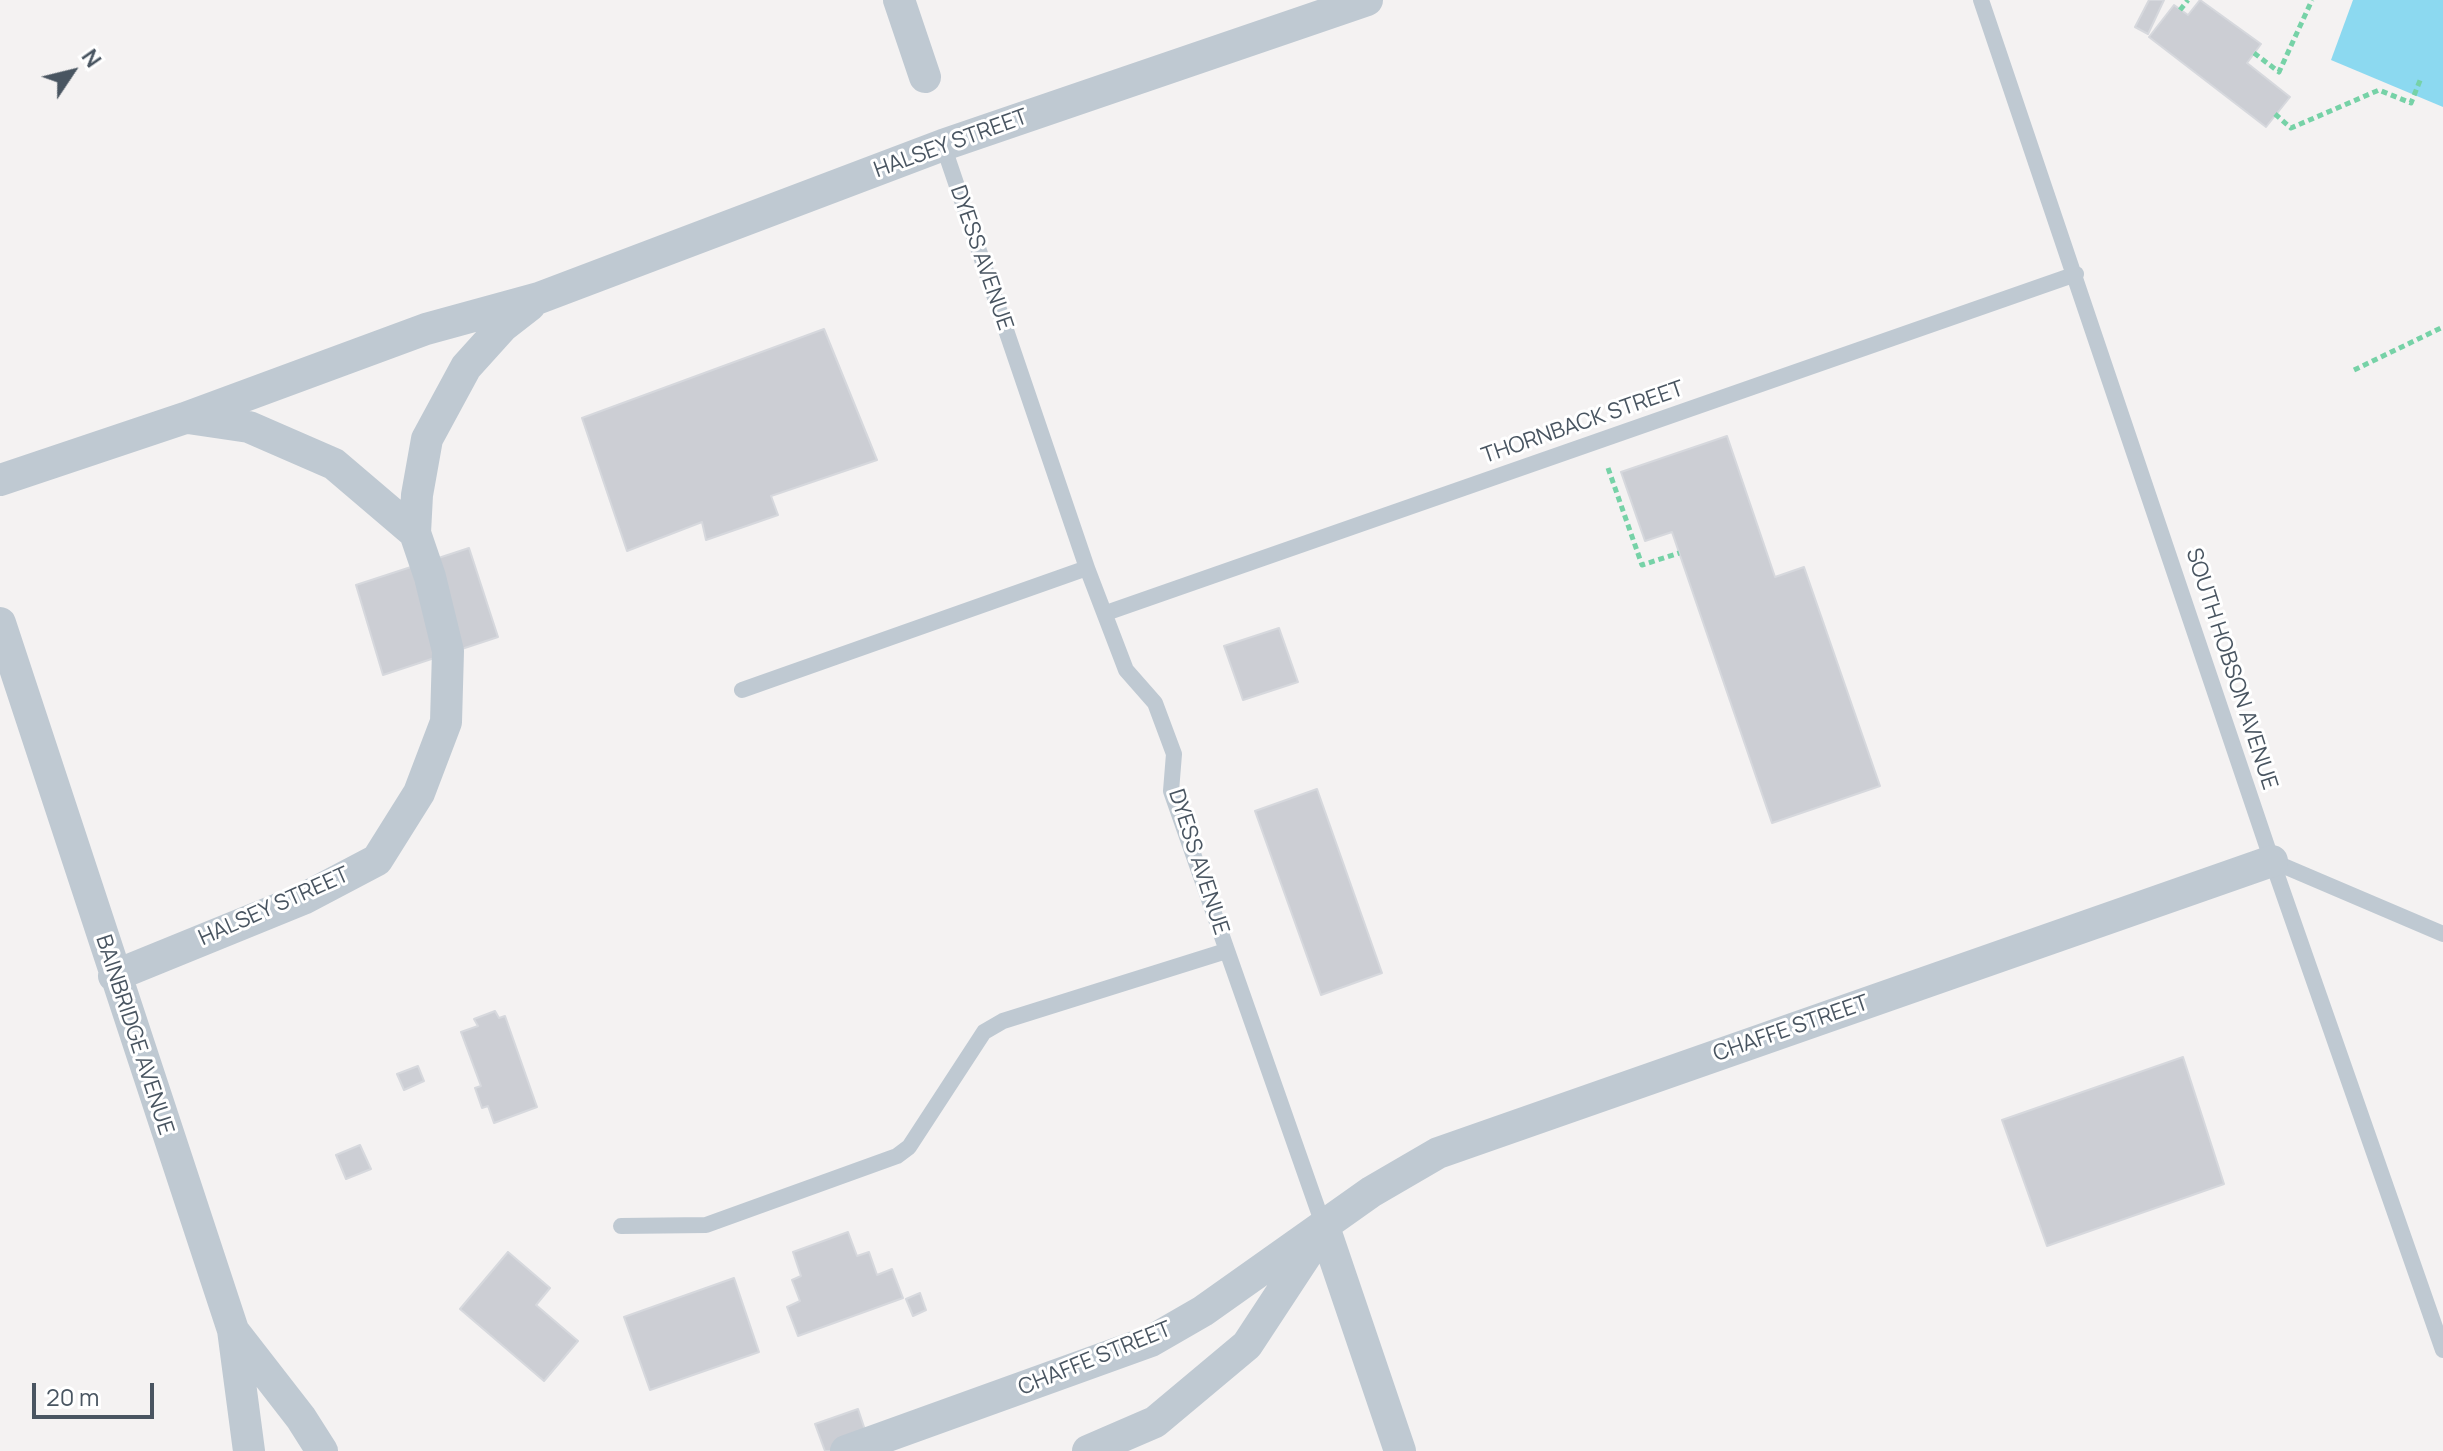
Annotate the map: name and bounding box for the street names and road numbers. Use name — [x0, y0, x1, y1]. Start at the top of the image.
street label: HALSEY STREET — [871, 104, 1031, 184]
street label: DYESS AVENUE — [944, 182, 1018, 334]
street label: THORNBACK STREET — [1478, 376, 1688, 470]
street label: SOUTH HOBSON AVENUE — [2179, 545, 2283, 793]
street label: DYESS AVENUE — [1162, 786, 1234, 938]
street label: HALSEY STREET — [195, 862, 353, 952]
street label: BAINBRIDGE AVENUE — [89, 932, 179, 1138]
street label: CHAFFE STREET — [1710, 990, 1872, 1068]
street label: CHAFFE STREET — [1015, 1316, 1175, 1402]

